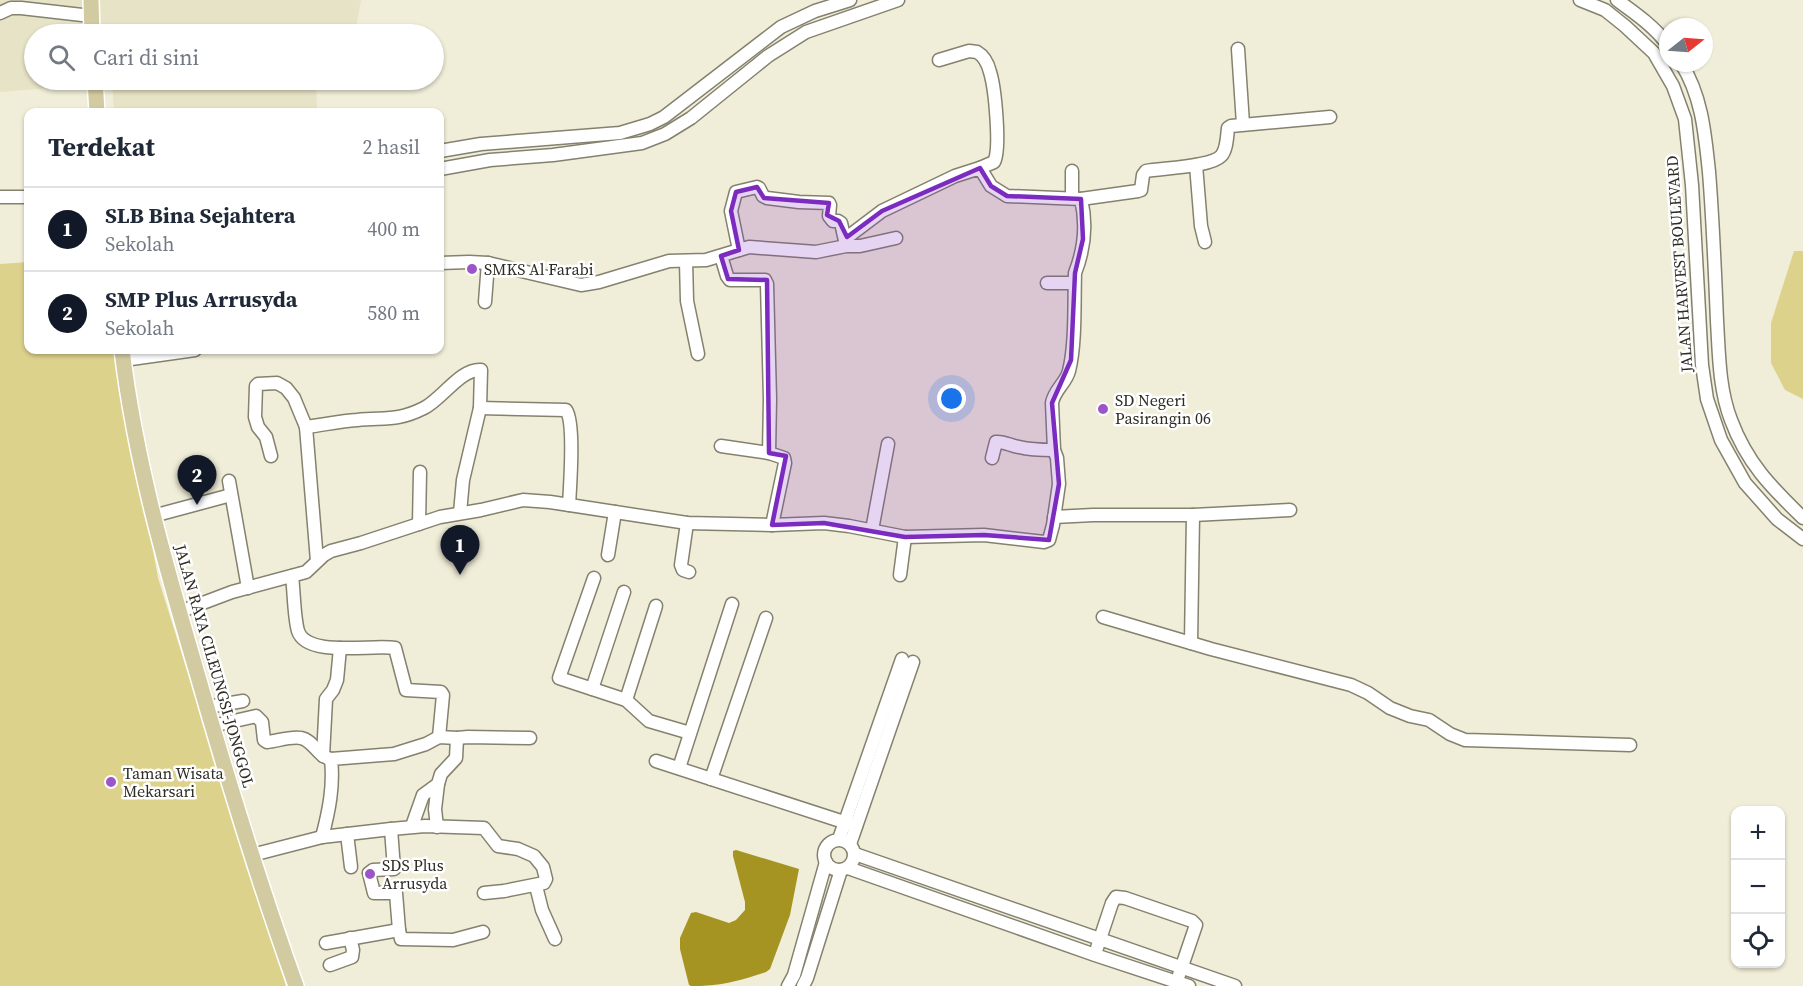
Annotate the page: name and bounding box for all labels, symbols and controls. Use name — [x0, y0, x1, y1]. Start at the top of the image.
north arrow — [1659, 18, 1713, 72]
search box — [24, 24, 444, 90]
icon: search — [45, 41, 78, 74]
text: Cari di sini — [93, 42, 199, 72]
text: Terdekat — [48, 129, 155, 165]
text: 2 hasil — [363, 133, 420, 161]
street label: JALAN HARVEST BOULEVARD — [1660, 155, 1698, 374]
text: SLB Bina Sejahtera — [105, 200, 295, 230]
text: 1 — [62, 215, 73, 243]
text: 400 m — [367, 215, 420, 243]
text: Sekolah — [105, 230, 175, 258]
place label: SMKS Al Farabi — [484, 258, 594, 280]
marker: SMKS Al Farabi — [465, 262, 479, 276]
text: SMP Plus Arrusyda — [105, 284, 297, 314]
text: 2 — [62, 299, 73, 327]
text: 580 m — [367, 299, 420, 327]
text: Sekolah — [105, 314, 175, 342]
your location — [937, 384, 966, 413]
place label: SD Negeri Pasirangin 06 — [1115, 389, 1211, 429]
marker: SD Negeri Pasirangin 06 — [1096, 402, 1110, 416]
pin: 2 — [178, 456, 216, 505]
pin: 1 — [440, 526, 480, 575]
street label: JALAN RAYA CILEUNGSI-JONGGOL — [169, 541, 260, 790]
place label: Taman Wisata Mekarsari — [123, 762, 225, 802]
marker: Taman Wisata Mekarsari — [104, 775, 118, 789]
map controls — [1731, 806, 1785, 968]
button: + — [1731, 806, 1785, 860]
place label: SDS Plus Arrusyda — [382, 854, 448, 894]
button: − — [1731, 860, 1785, 914]
marker: SDS Plus Arrusyda — [363, 867, 377, 881]
button: locate — [1731, 914, 1785, 968]

